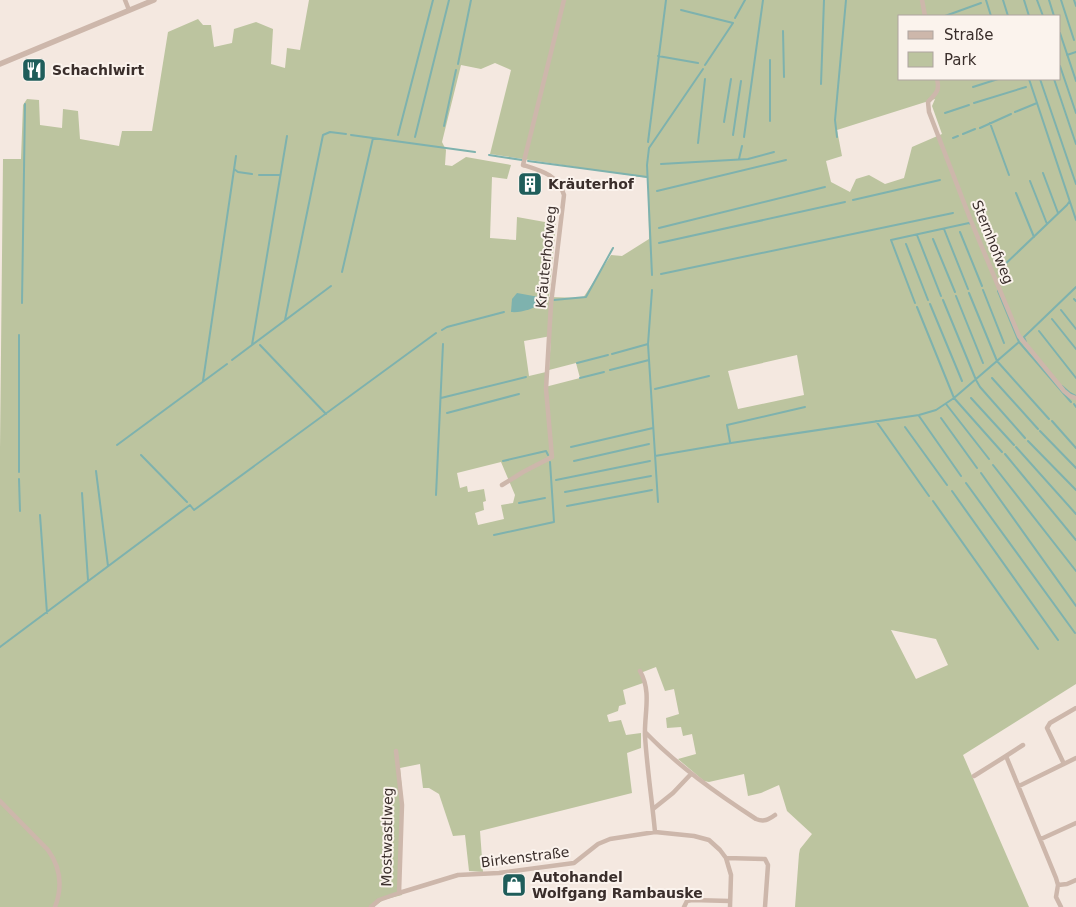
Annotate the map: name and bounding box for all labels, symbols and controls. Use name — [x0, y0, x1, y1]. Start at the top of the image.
legend — [898, 15, 1061, 80]
text: Straße — [944, 26, 993, 44]
text: Park — [944, 51, 977, 69]
restaurant icon: Schachlwirt — [21, 57, 47, 83]
place label: Schachlwirt — [52, 62, 144, 78]
building icon: Kräuterhof — [517, 171, 543, 197]
place label: Kräuterhof — [548, 176, 635, 192]
street label: Sternhofweg — [969, 198, 1017, 286]
street label: Kräuterhofweg — [533, 205, 559, 309]
street label: Mostwastlweg — [378, 787, 396, 887]
street label: Birkenstraße — [480, 844, 570, 870]
place label: Autohandel Wolfgang Rambauske — [532, 869, 703, 901]
shop icon: Autohandel Wolfgang Rambauske — [501, 872, 527, 898]

